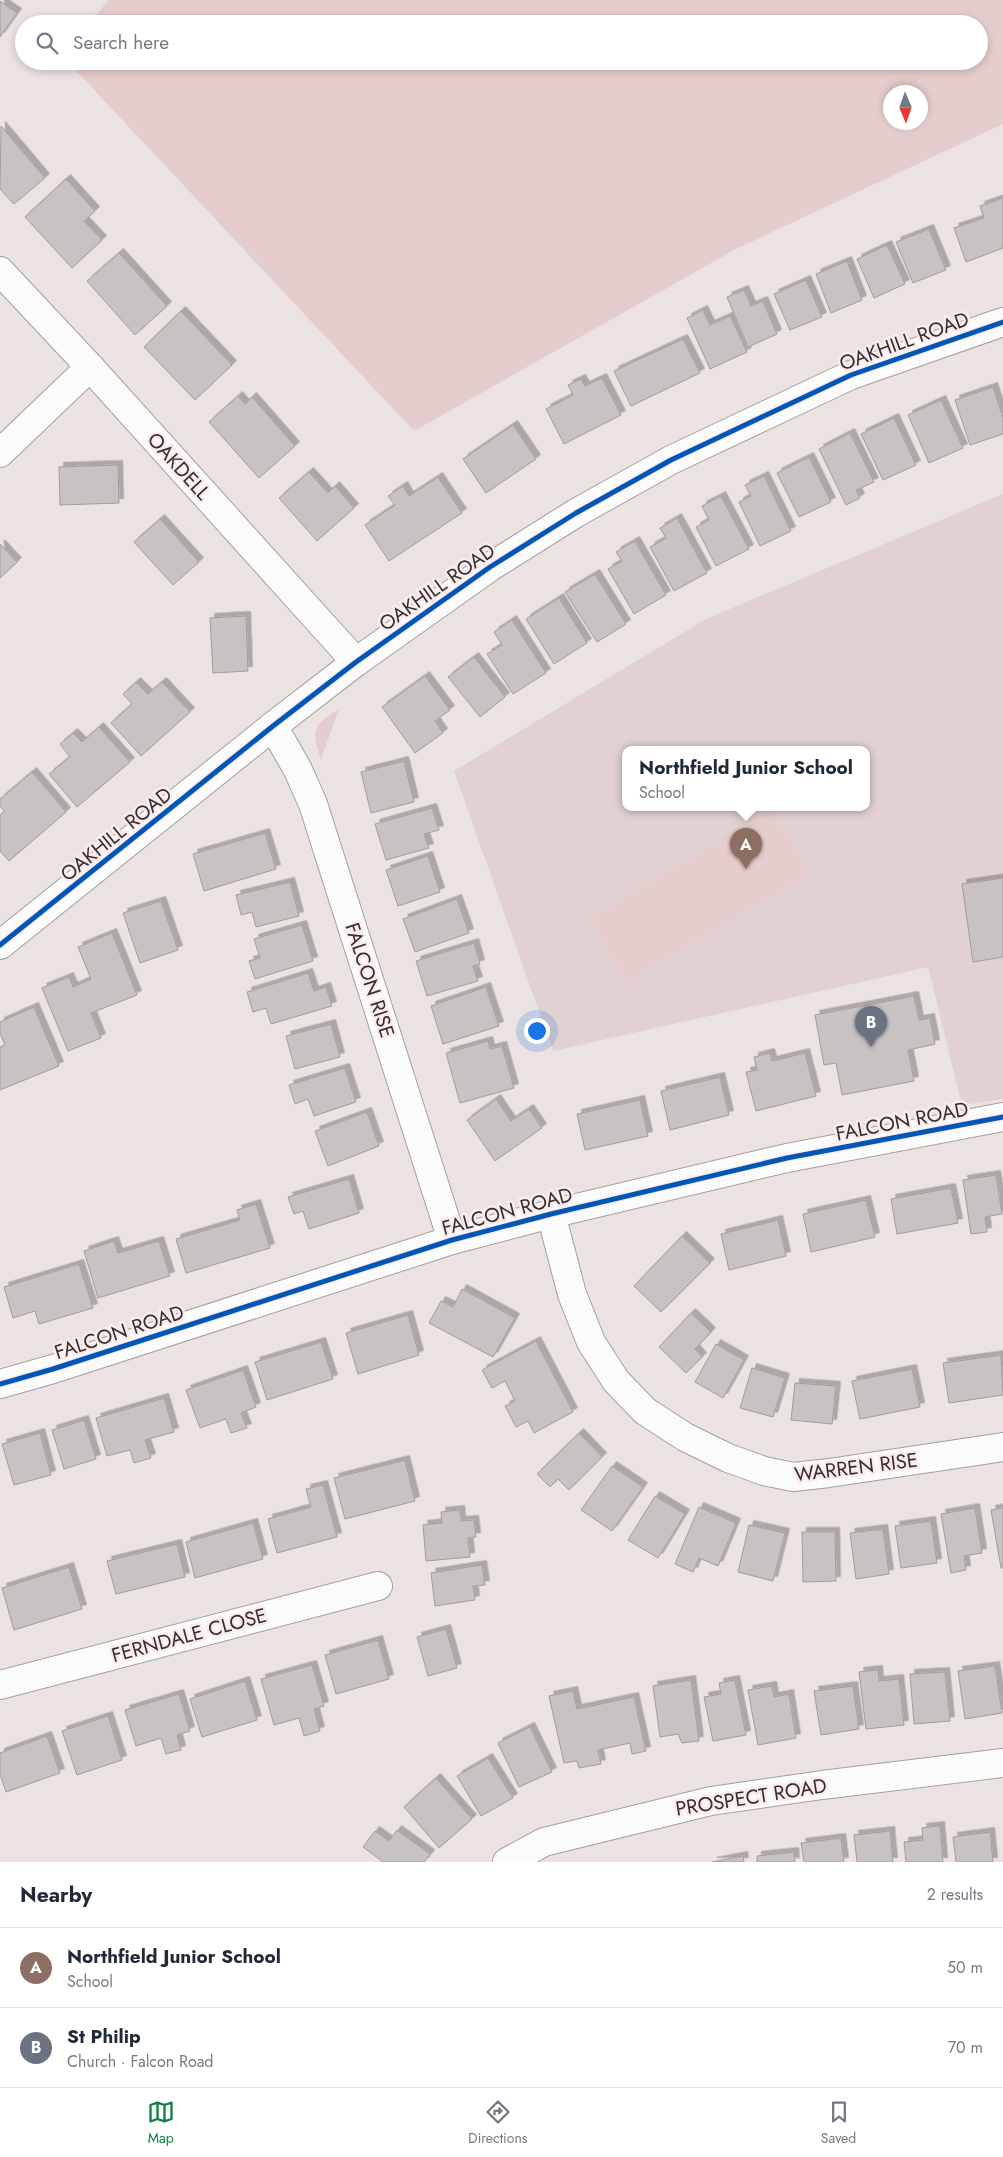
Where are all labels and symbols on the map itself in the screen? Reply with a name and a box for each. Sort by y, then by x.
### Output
north arrow [883,85,928,130]
street label: OAKHILL ROAD [835,305,973,378]
street label: OAKDELL [140,426,217,507]
street label: OAKHILL ROAD [373,536,501,638]
street label: OAKHILL ROAD [54,780,178,888]
pin: A [730,828,762,869]
street label: FALCON RISE [337,919,402,1041]
pin: B [855,1006,887,1047]
your location [524,1018,550,1044]
street label: FALCON ROAD [833,1094,971,1149]
street label: FALCON ROAD [438,1180,576,1243]
street label: FALCON ROAD [51,1298,188,1367]
street label: WARREN RISE [793,1446,919,1489]
street label: FERNDALE CLOSE [108,1601,270,1670]
street label: PROSPECT ROAD [674,1771,829,1824]

